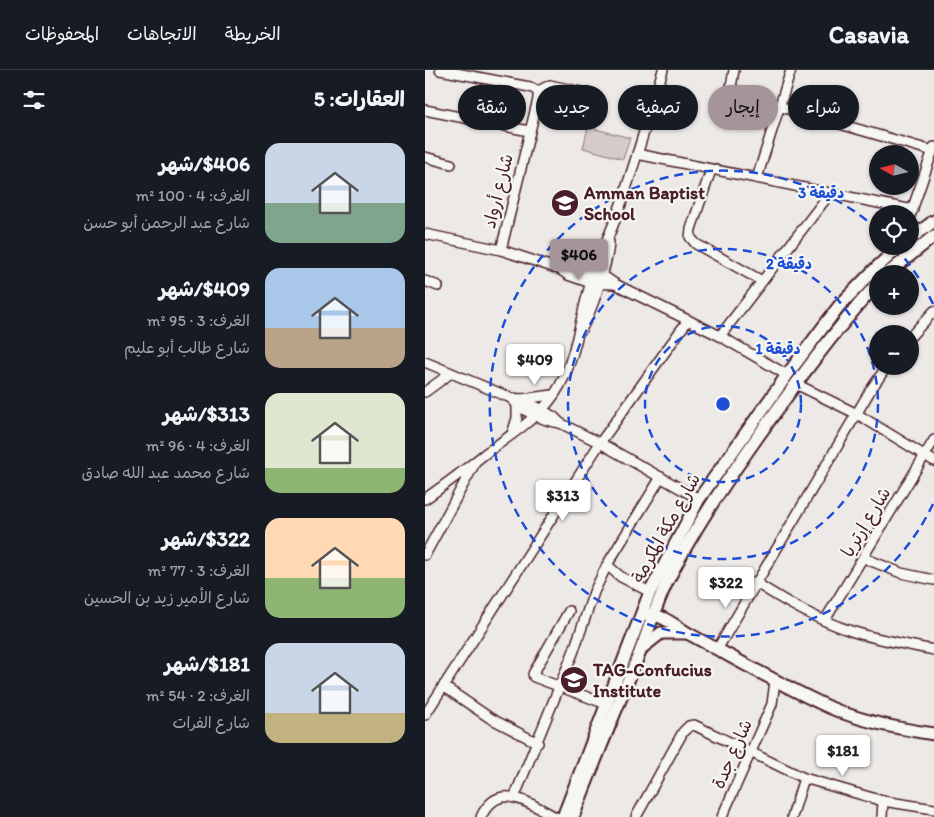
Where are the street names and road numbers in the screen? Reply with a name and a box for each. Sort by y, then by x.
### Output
street label: شارع أرواد [478,151,519,231]
street label: شارع مكة المكرمة [627,469,706,587]
street label: شارع إرتريا [837,483,896,562]
street label: شارع جدة [707,716,758,792]

